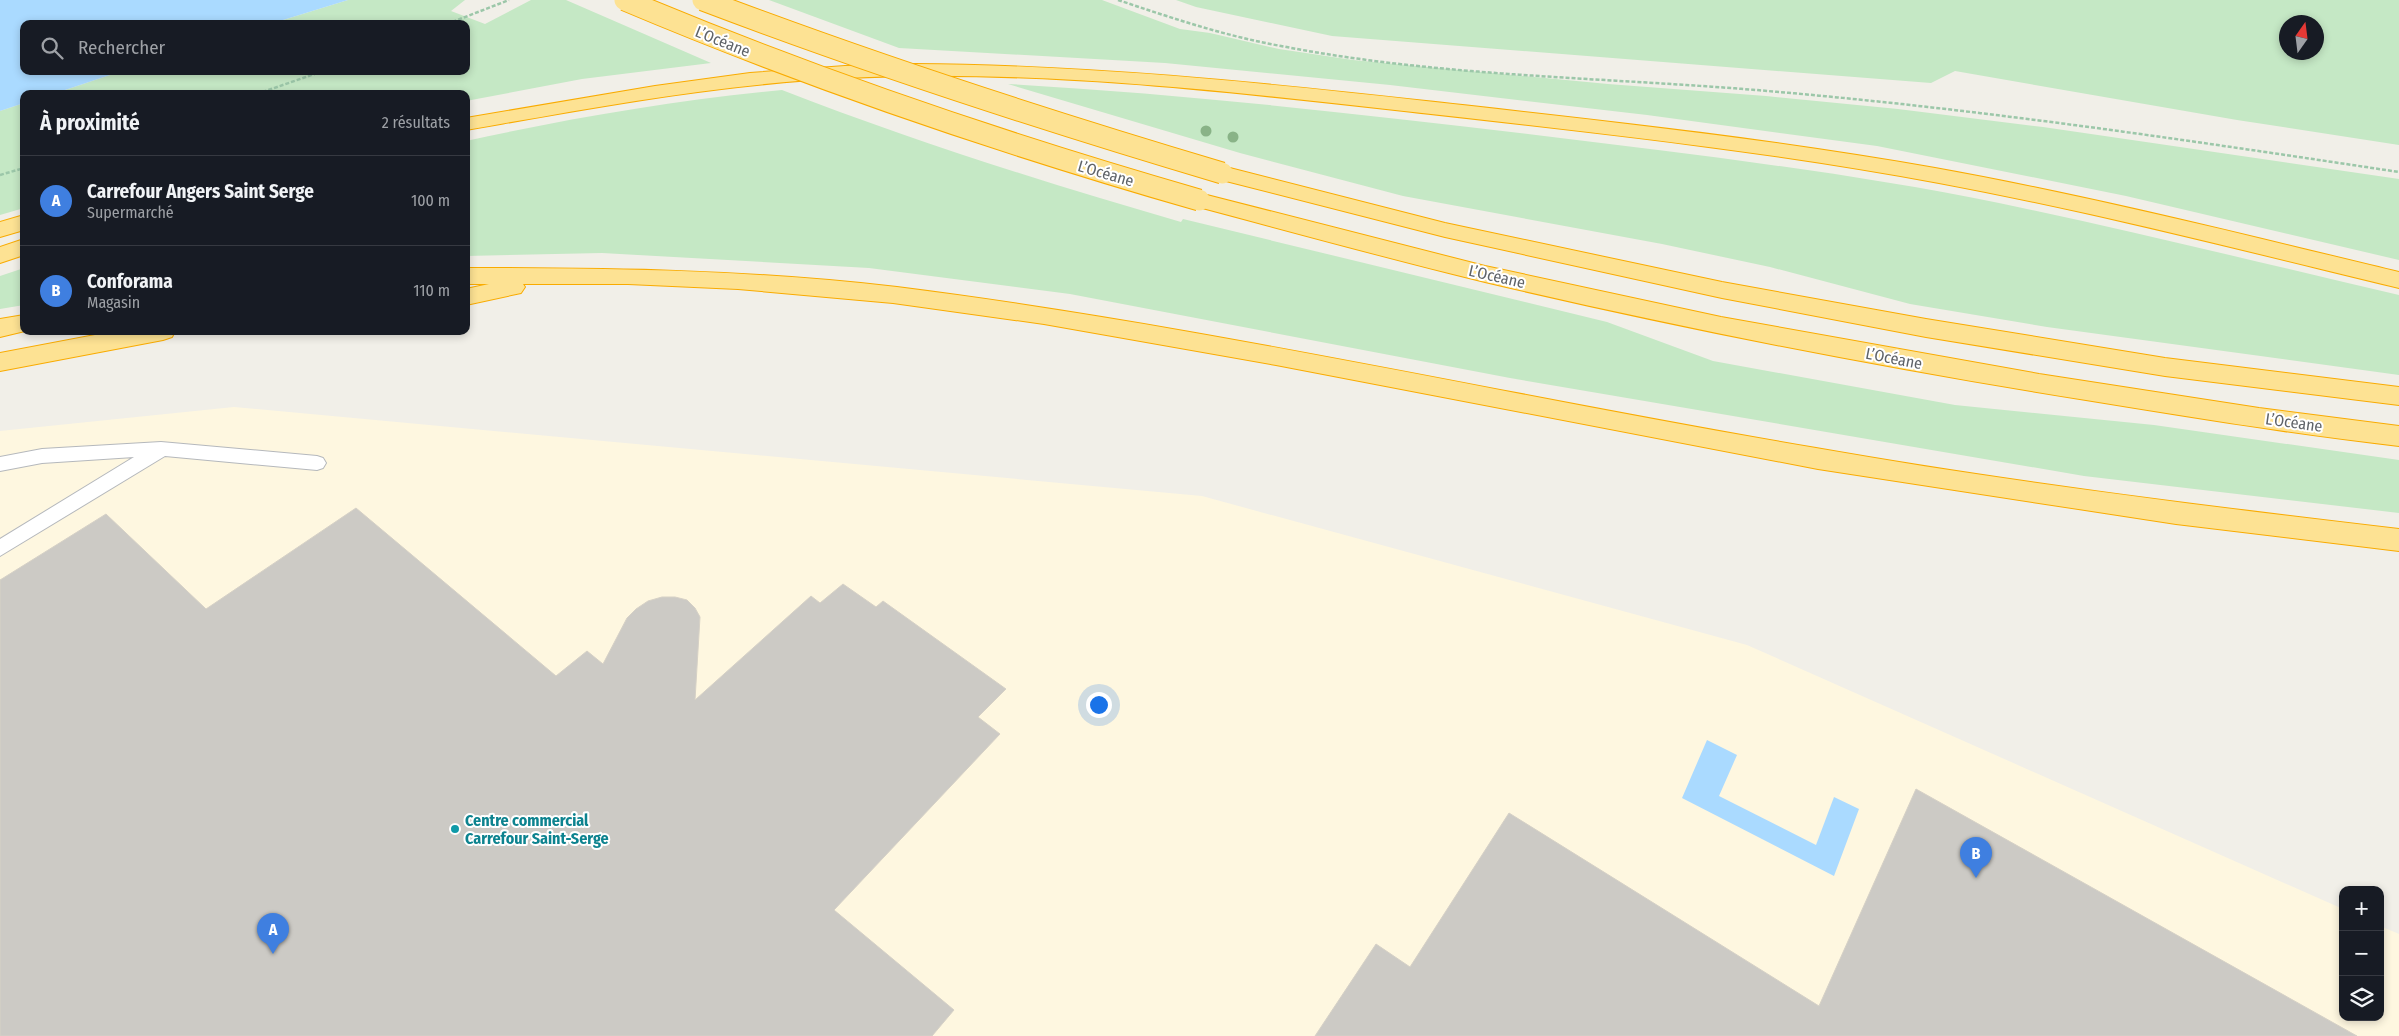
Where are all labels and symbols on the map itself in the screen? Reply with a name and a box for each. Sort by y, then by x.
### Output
north arrow [2279,15,2324,60]
street label: L’Océane [693,22,753,61]
street label: L’Océane [1076,156,1136,191]
street label: L’Océane [1467,261,1527,292]
street label: L’Océane [1864,344,1924,373]
street label: L’Océane [2264,409,2324,436]
your location [1086,692,1112,718]
place label: Centre commercial Carrefour Saint-Serge [465,811,609,848]
marker: Centre commercial Carrefour Saint-Serge [449,823,461,835]
pin: B [1960,837,1992,878]
pin: A [257,913,289,954]

